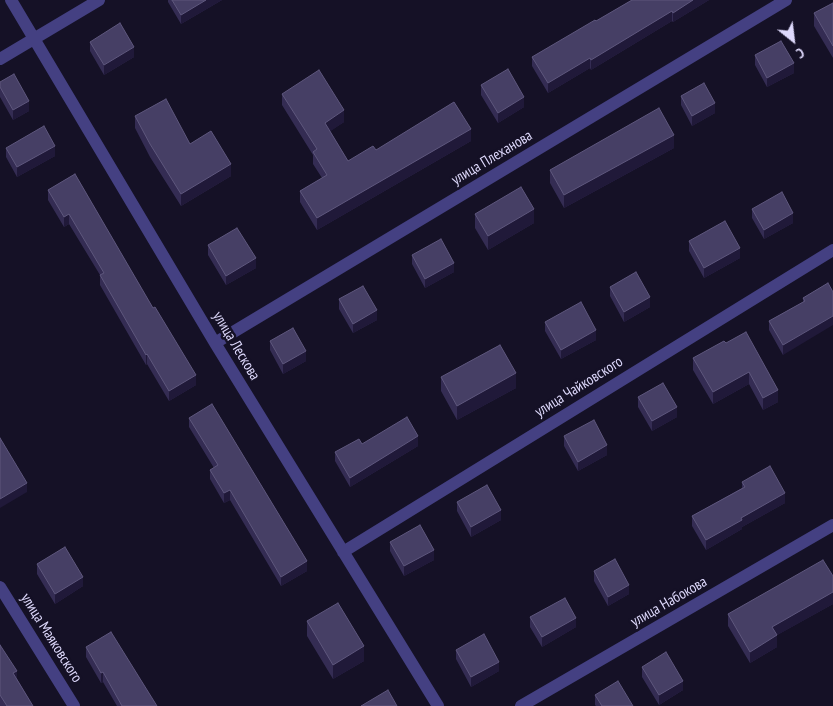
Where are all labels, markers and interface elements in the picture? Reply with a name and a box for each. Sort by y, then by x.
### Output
north arrow [768,15,818,65]
text: С [793,44,807,63]
street label: улица Плеханова [448,127,536,189]
street label: улица Лескова [208,308,264,384]
street label: улица Чайковского [532,353,626,421]
street label: улица Набокова [628,573,710,631]
street label: улица Маяковского [16,590,86,686]

